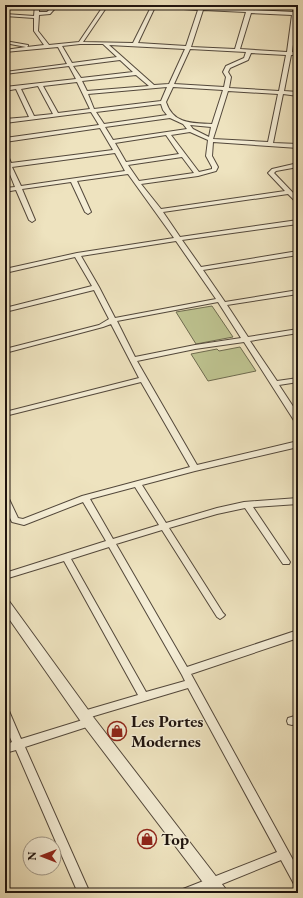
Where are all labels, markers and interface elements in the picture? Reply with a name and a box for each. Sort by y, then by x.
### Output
place label: Les Portes Modernes [131,710,203,752]
shop icon: Les Portes Modernes [106,720,128,742]
shop icon: Top [136,828,158,850]
place label: Top [161,828,189,850]
north arrow [22,836,62,876]
text: N [25,851,39,860]

